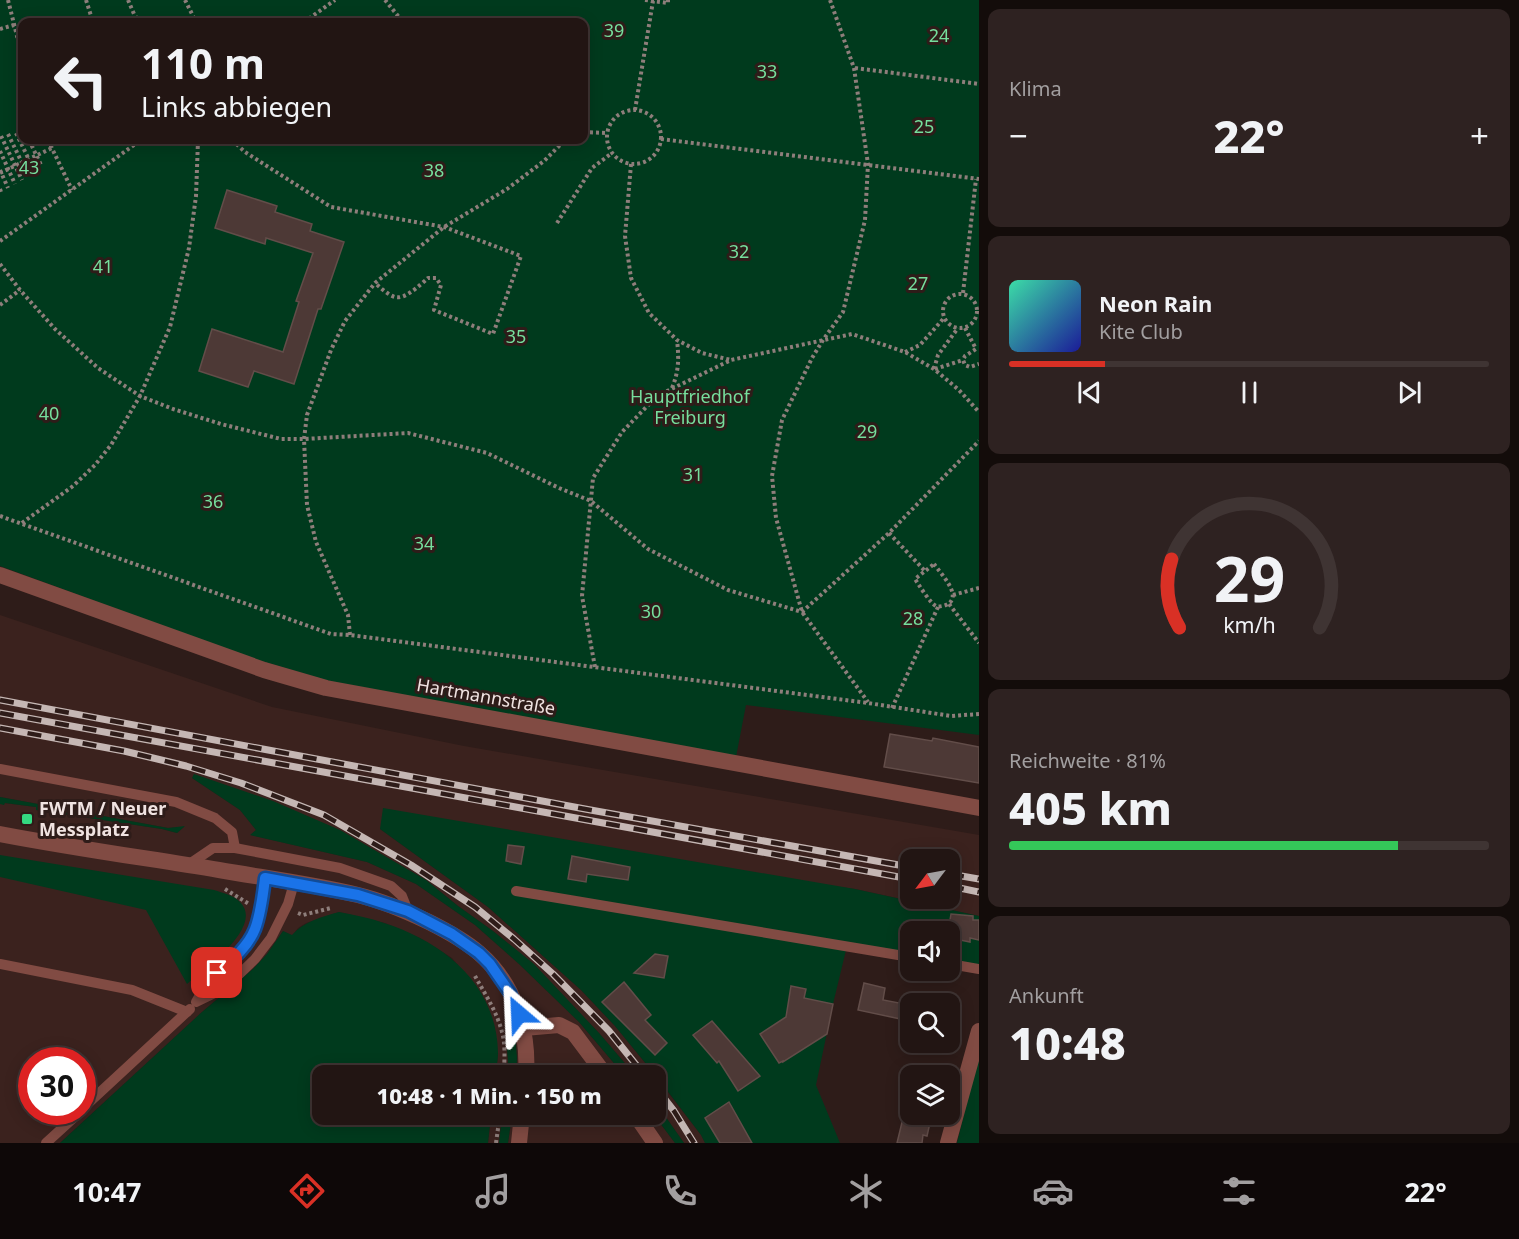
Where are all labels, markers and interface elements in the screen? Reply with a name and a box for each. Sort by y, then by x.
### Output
park label: 39 [604,18,624,42]
park label: 24 [929,23,949,47]
text: 110 m [141,34,265,91]
icon: left [42,42,120,120]
park label: 33 [757,59,777,83]
text: Klima [1009,75,1062,102]
text: Links abbiegen [141,88,332,125]
text: 22° [1213,105,1285,166]
text: − [1009,113,1028,158]
text: + [1470,113,1489,158]
park label: 25 [914,114,934,138]
park label: 43 [19,155,39,179]
park label: 38 [424,158,444,182]
park label: 32 [729,239,749,263]
park label: 41 [93,254,113,278]
park label: 27 [908,271,928,295]
text: Neon Rain [1099,288,1212,318]
text: Kite Club [1099,318,1183,345]
park label: 35 [506,324,526,348]
icon: previous [1073,376,1106,409]
icon: pause [1233,376,1266,409]
icon: next [1393,376,1426,409]
park label: Hauptfriedhof Freiburg [630,384,751,429]
park label: 40 [39,401,59,425]
park label: 29 [857,419,877,443]
park label: 31 [683,462,703,486]
park label: 36 [203,489,223,513]
park label: 34 [414,531,434,555]
text: 29 [1213,536,1285,621]
park label: 30 [641,599,661,623]
park label: 28 [903,606,923,630]
text: km/h [1223,611,1275,640]
street label: Hartmannstraße [415,672,557,720]
text: Reichweite · 81% [1009,747,1166,774]
text: 405 km [1009,777,1172,838]
place label: FWTM / Neuer Messplatz [39,796,166,841]
marker: FWTM / Neuer Messplatz [20,812,34,826]
north arrow [900,849,960,909]
map controls [900,849,960,1125]
button: sound [900,921,960,981]
pin [191,947,242,998]
icon: arrive [200,956,233,989]
position arrow [487,982,551,1046]
text: Ankunft [1009,982,1084,1009]
button: search [900,993,960,1053]
text: 10:48 [1009,1012,1126,1073]
speed limit sign: 30 [18,1047,96,1125]
button: layers [900,1065,960,1125]
text: 10:48 · 1 Min. · 150 m [376,1080,602,1110]
icon: directions [286,1170,328,1212]
icon: music [472,1170,514,1212]
icon: phone [659,1170,701,1212]
icon: climate [845,1170,887,1212]
icon: car [1032,1170,1074,1212]
icon: filters [1218,1170,1260,1212]
text: 10:47 [72,1173,142,1210]
text: 22° [1404,1173,1447,1210]

